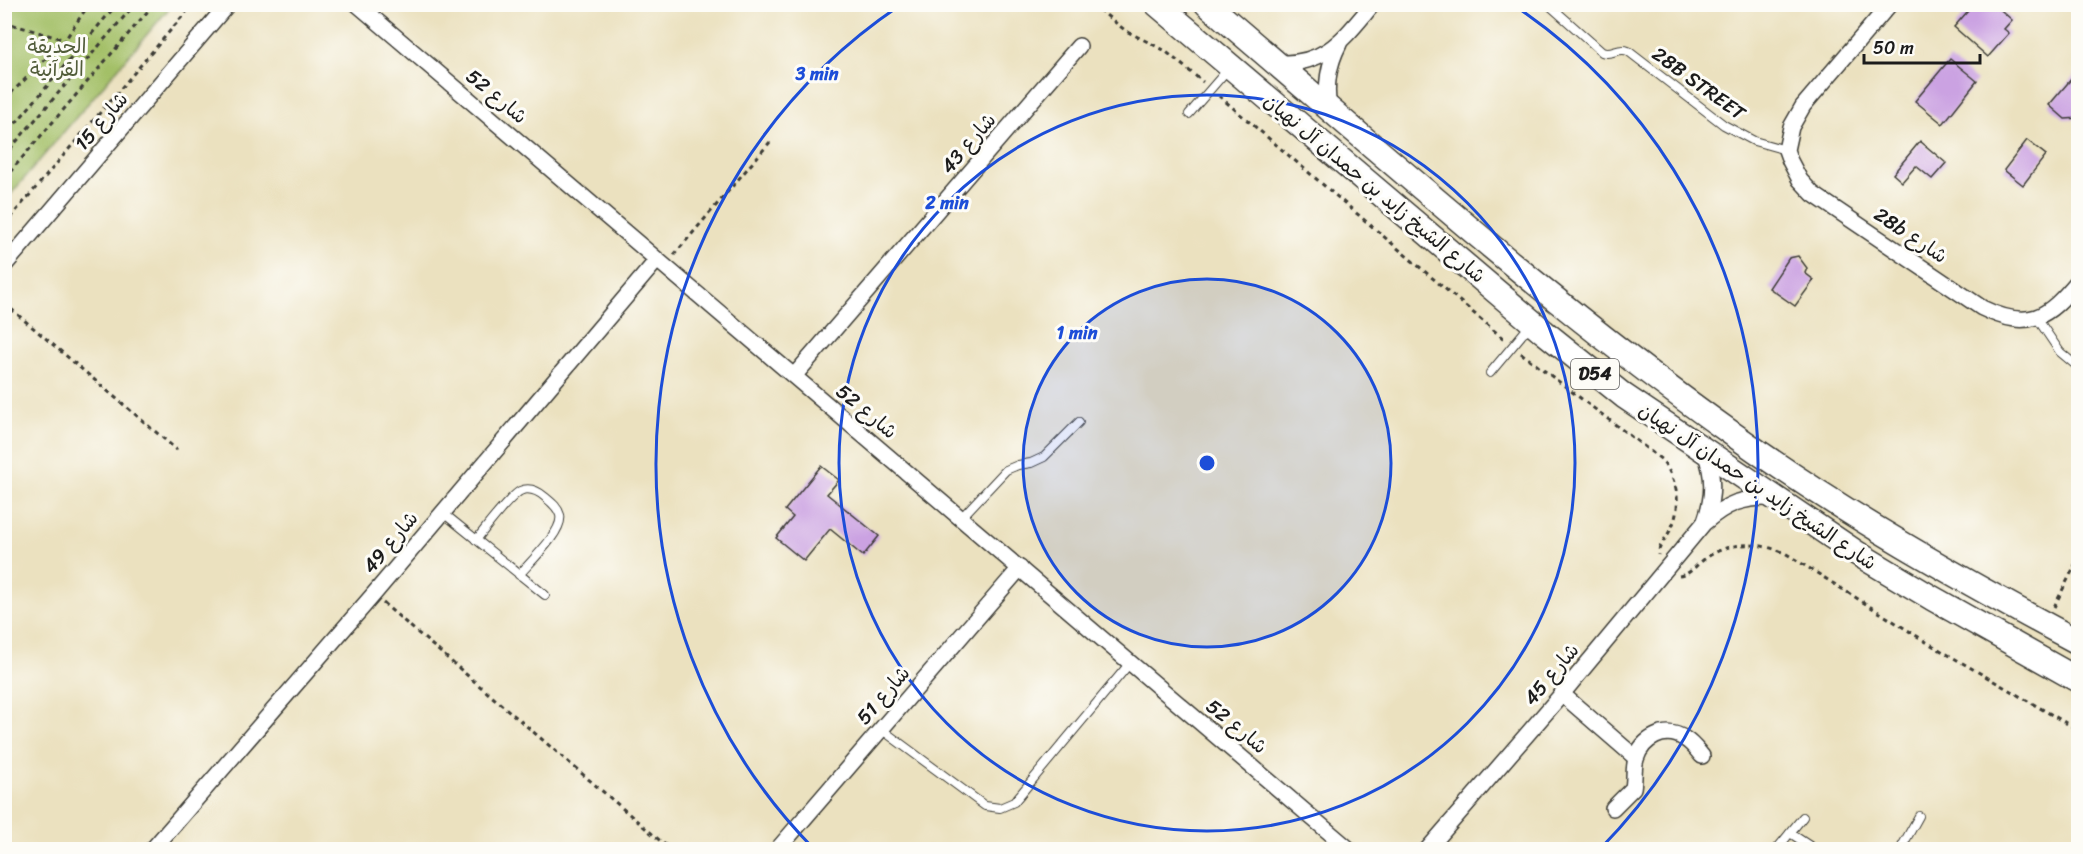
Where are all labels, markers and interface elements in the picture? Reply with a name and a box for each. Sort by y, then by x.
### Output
scale bar [1864,27,1980,65]
park label: الحديقة القرآنية [28,29,86,87]
text: 50 m [1873,32,1914,64]
street label: 28B STREET [1644,37,1754,130]
text: 3 min [794,58,839,90]
street label: شارع 52 [458,60,536,133]
street label: شارع 15 [65,84,137,159]
street label: شارع الشيخ زايد بن حمدان آل نهيان [1255,84,1494,292]
street label: شارع 43 [932,105,1005,182]
text: 2 min [924,187,969,219]
street label: 28b شارع [1867,198,1955,273]
text: 1 min [1057,317,1098,349]
road number: D54 [1571,359,1619,389]
street label: شارع 52 [828,375,906,448]
street label: شارع الشيخ زايد بن حمدان آل نهيان [1631,393,1884,580]
centre of rings [1197,453,1217,473]
street label: شارع 49 [353,503,427,582]
street label: شارع 45 [1514,635,1588,714]
street label: شارع 51 [847,658,919,733]
street label: شارع 52 [1198,690,1276,763]

